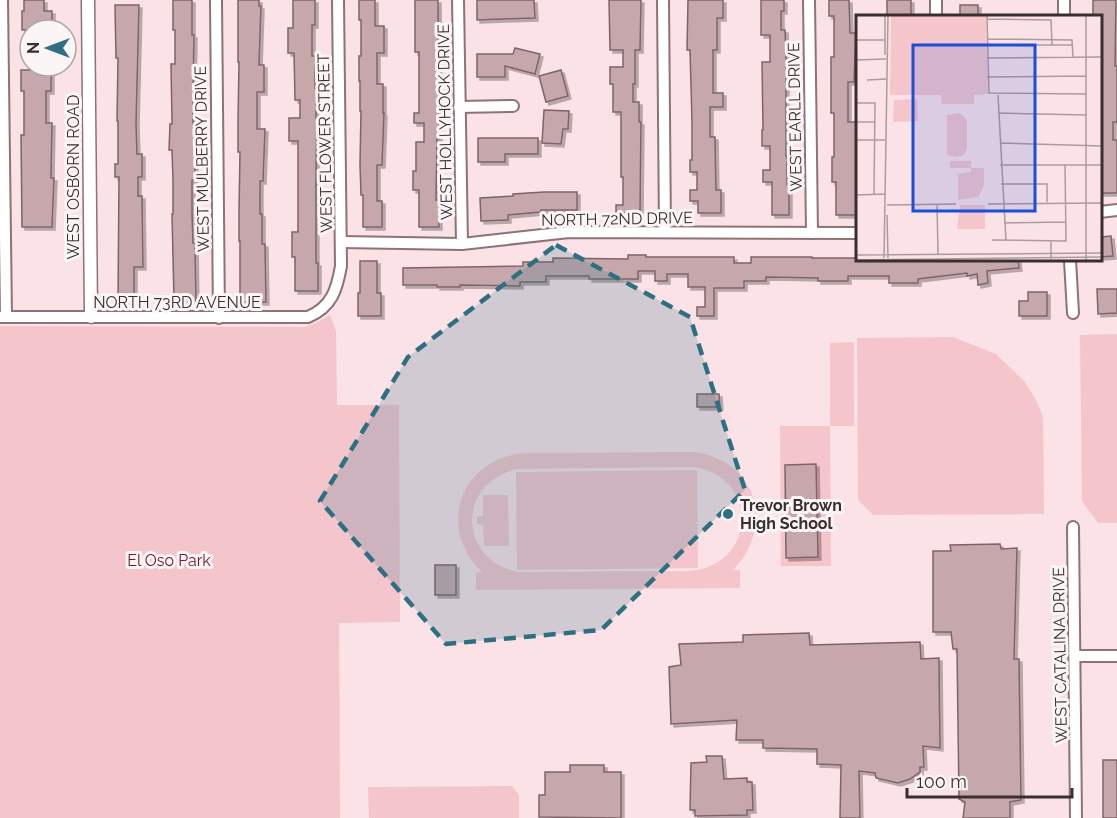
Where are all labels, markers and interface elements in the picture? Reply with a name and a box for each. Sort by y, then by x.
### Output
inset map [856,15,1102,261]
north arrow [18,18,78,78]
street label: WEST HOLLYHOCK DRIVE [434,24,456,220]
text: N [24,42,43,54]
street label: WEST EARLL DRIVE [784,42,806,192]
street label: WEST FLOWER STREET [314,53,336,233]
street label: WEST MULBERRY DRIVE [191,66,213,252]
street label: WEST OSBORN ROAD [64,94,83,260]
street label: NORTH 72ND DRIVE [541,208,693,230]
street label: NORTH 73RD AVENUE [93,293,261,312]
place label: Trevor Brown High School [740,496,842,533]
marker: Trevor Brown High School [721,507,735,521]
park label: El Oso Park [127,551,211,570]
street label: WEST CATALINA DRIVE [1049,567,1071,743]
scale bar [907,761,1072,799]
text: 100 m [916,771,967,792]

